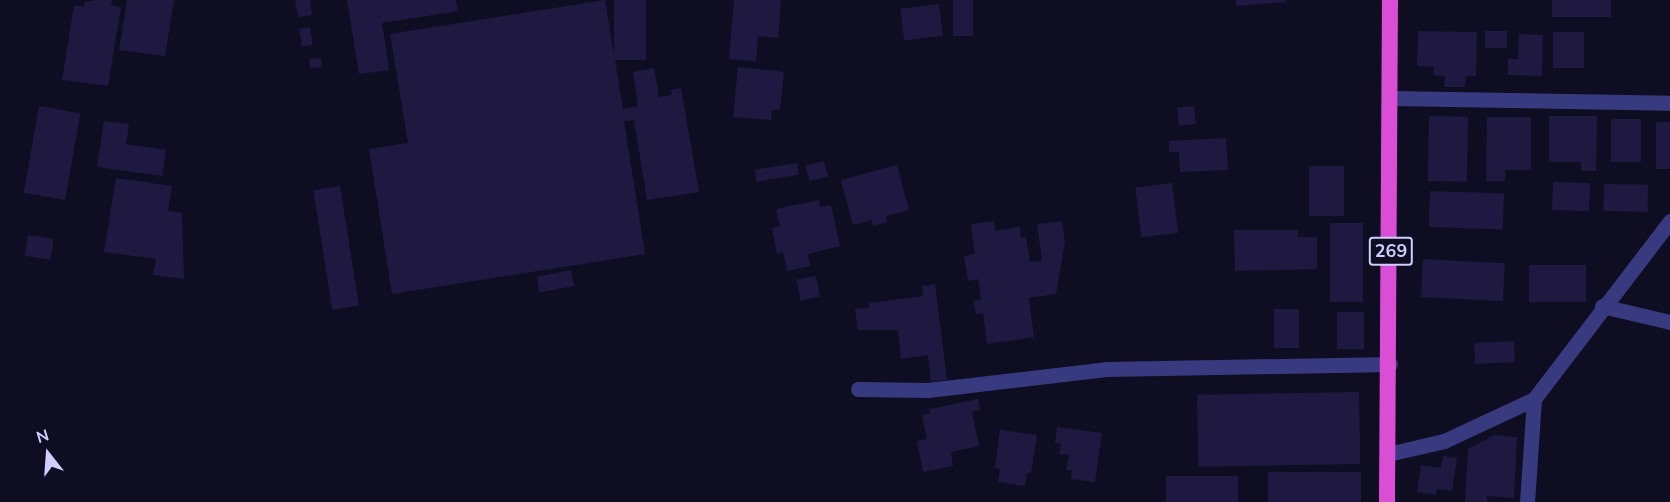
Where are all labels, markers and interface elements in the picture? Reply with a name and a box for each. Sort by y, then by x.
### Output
road number: 269 [1368,236,1414,266]
north arrow [18,424,78,484]
text: N [34,425,52,449]

